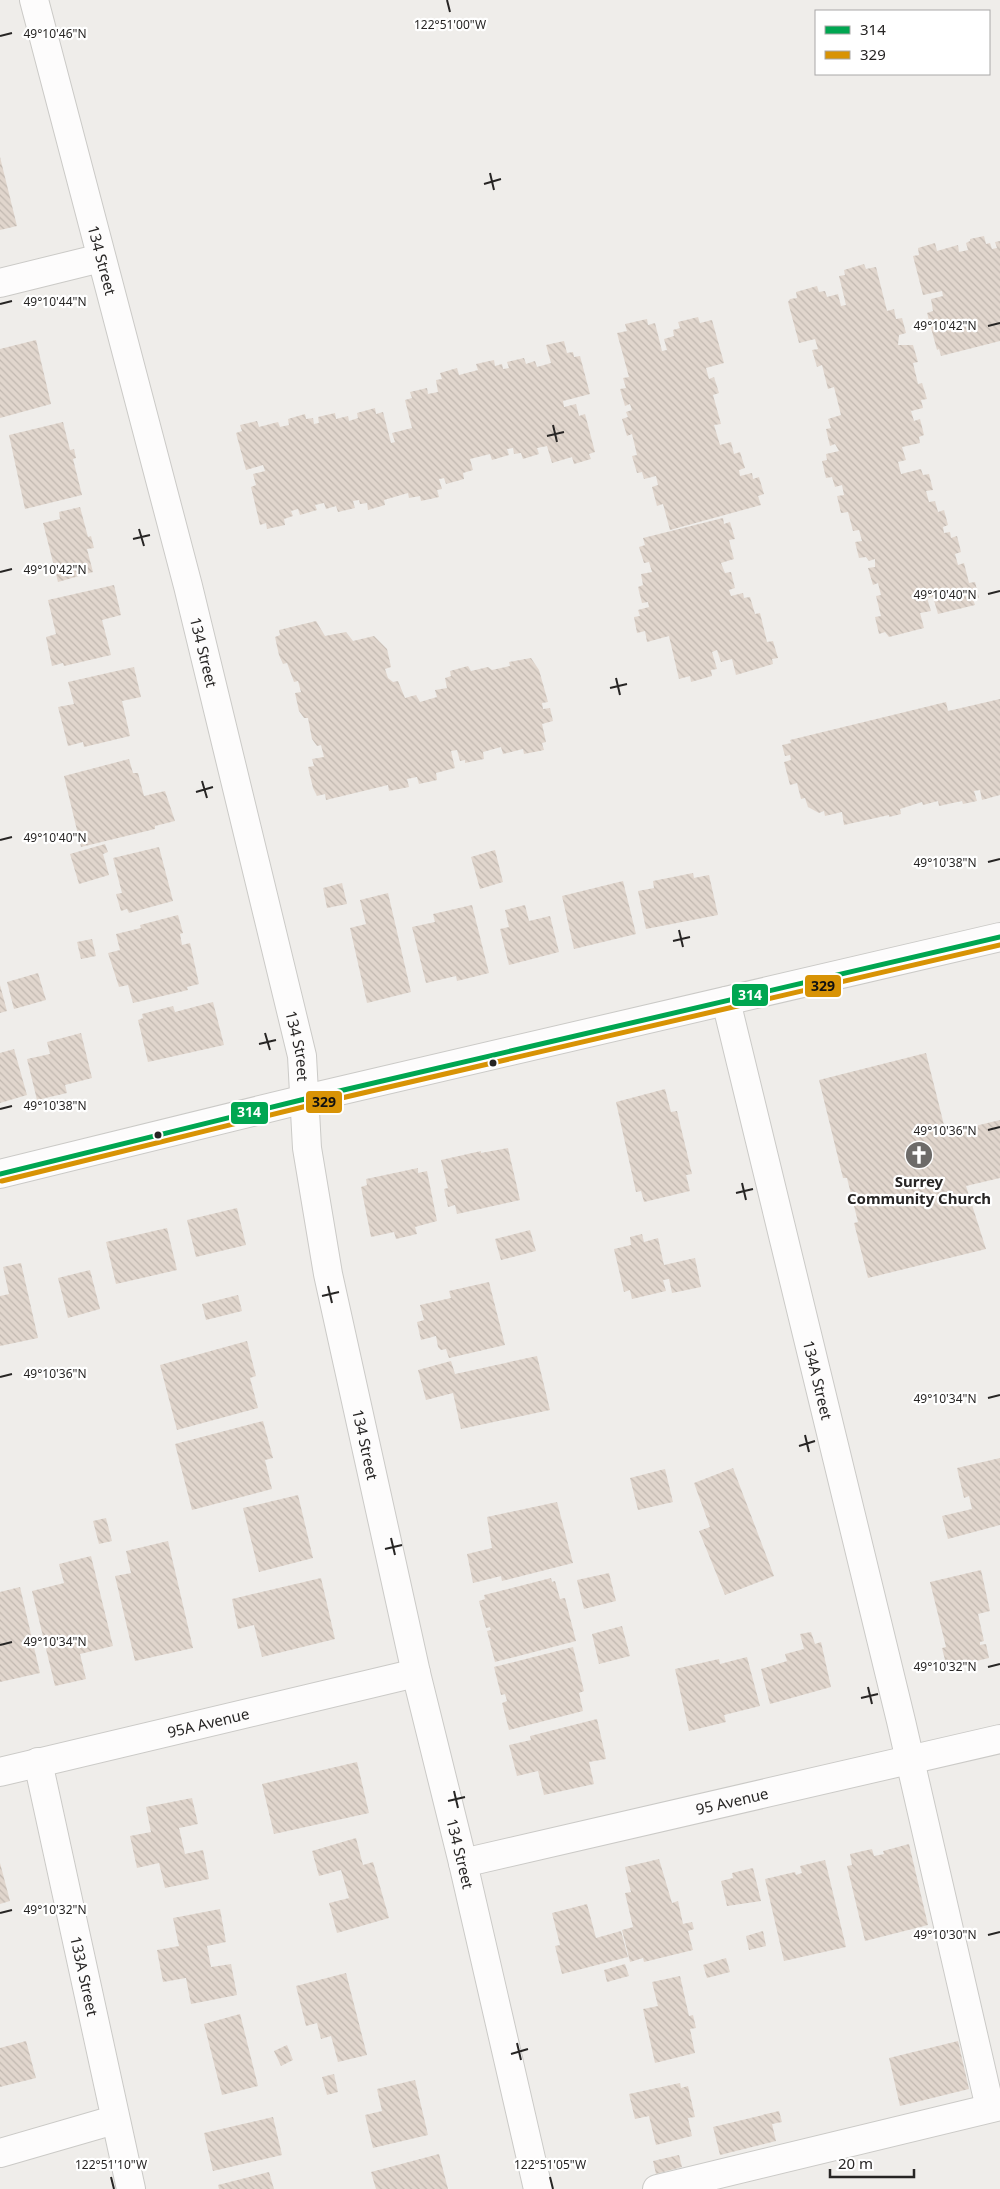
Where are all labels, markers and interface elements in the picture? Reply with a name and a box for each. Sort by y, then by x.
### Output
legend [815,10,990,75]
text: 122°51'00"W [414,16,486,33]
text: 314 [860,19,886,39]
text: 49°10'46"N [23,25,87,42]
text: 329 [860,44,886,64]
street label: 134 Street [84,223,121,298]
text: 49°10'44"N [23,293,87,310]
text: 49°10'42"N [913,317,977,334]
text: 49°10'42"N [23,561,87,578]
text: 49°10'40"N [913,586,977,603]
street label: 134 Street [186,615,222,690]
text: 49°10'40"N [23,829,87,846]
text: 49°10'38"N [913,854,977,871]
line badge: 329 [804,974,842,998]
text: 329 [811,976,835,995]
line badge: 314 [731,983,769,1007]
text: 314 [738,985,762,1004]
street label: 134 Street [281,1009,313,1082]
unlabelled marker [488,1058,498,1068]
line badge: 329 [305,1090,343,1114]
text: 329 [312,1092,336,1111]
text: 49°10'38"N [23,1097,87,1114]
line badge: 314 [230,1101,269,1125]
text: 314 [237,1102,261,1121]
text: 49°10'36"N [913,1122,977,1139]
unlabelled marker [153,1130,163,1140]
church icon: Surrey Community Church [904,1140,934,1170]
place label: Surrey Community Church [847,1171,991,1208]
street label: 134A Street [799,1338,838,1422]
text: 49°10'36"N [23,1365,87,1382]
text: 49°10'34"N [913,1390,977,1407]
street label: 134 Street [348,1407,383,1482]
text: 49°10'34"N [23,1633,87,1650]
text: 49°10'32"N [913,1658,977,1675]
street label: 95A Avenue [165,1703,251,1742]
street label: 95 Avenue [694,1783,770,1819]
street label: 134 Street [442,1816,479,1891]
text: 49°10'32"N [23,1901,87,1918]
text: 49°10'30"N [913,1926,977,1943]
street label: 133A Street [66,1934,103,2018]
scale bar [830,2146,914,2178]
text: 20 m [838,2153,873,2173]
text: 122°51'10"W [75,2156,147,2173]
text: 122°51'05"W [514,2156,586,2173]

